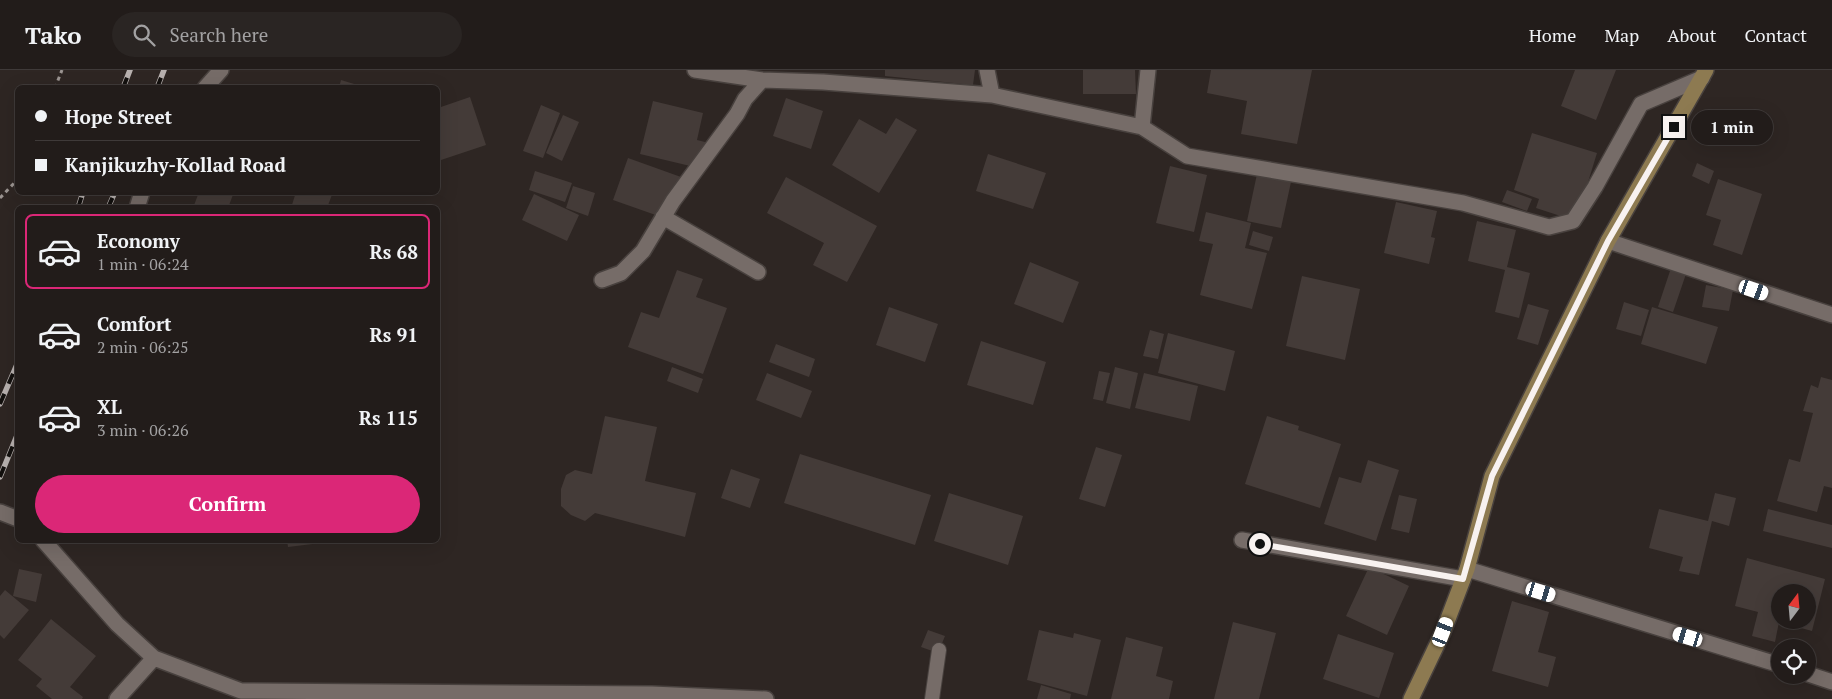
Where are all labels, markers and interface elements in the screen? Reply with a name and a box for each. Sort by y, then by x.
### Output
search box [112,12,462,57]
text: Tako [25,19,82,51]
icon: search [130,21,158,49]
text: Search here [170,22,268,47]
text: Home [1529,23,1576,47]
text: Map [1604,23,1639,47]
text: About [1667,23,1716,47]
text: Contact [1744,23,1807,47]
text: Hope Street [65,104,172,129]
callout: 1 min [1692,110,1774,144]
route end [1663,116,1685,138]
text: 1 min [1710,116,1754,138]
text: Kanjikuzhy-Kollad Road [65,152,286,177]
text: Economy [97,228,180,253]
icon: car [37,229,82,274]
text: Rs 68 [370,239,418,264]
text: 1 min · 06:24 [97,253,189,275]
car [1737,278,1770,302]
text: Comfort [97,311,172,336]
icon: car [37,312,82,357]
text: Rs 91 [370,322,418,347]
text: 2 min · 06:25 [97,336,189,358]
text: XL [97,394,122,419]
icon: car [37,395,82,440]
text: Rs 115 [359,405,418,430]
text: 3 min · 06:26 [97,419,189,441]
button: Confirm [35,475,420,533]
route start [1249,533,1271,555]
car [1524,580,1557,604]
north arrow [1771,584,1816,629]
map controls [1771,584,1816,684]
car [1430,615,1455,649]
car [1671,625,1704,649]
button: locate [1771,639,1816,684]

